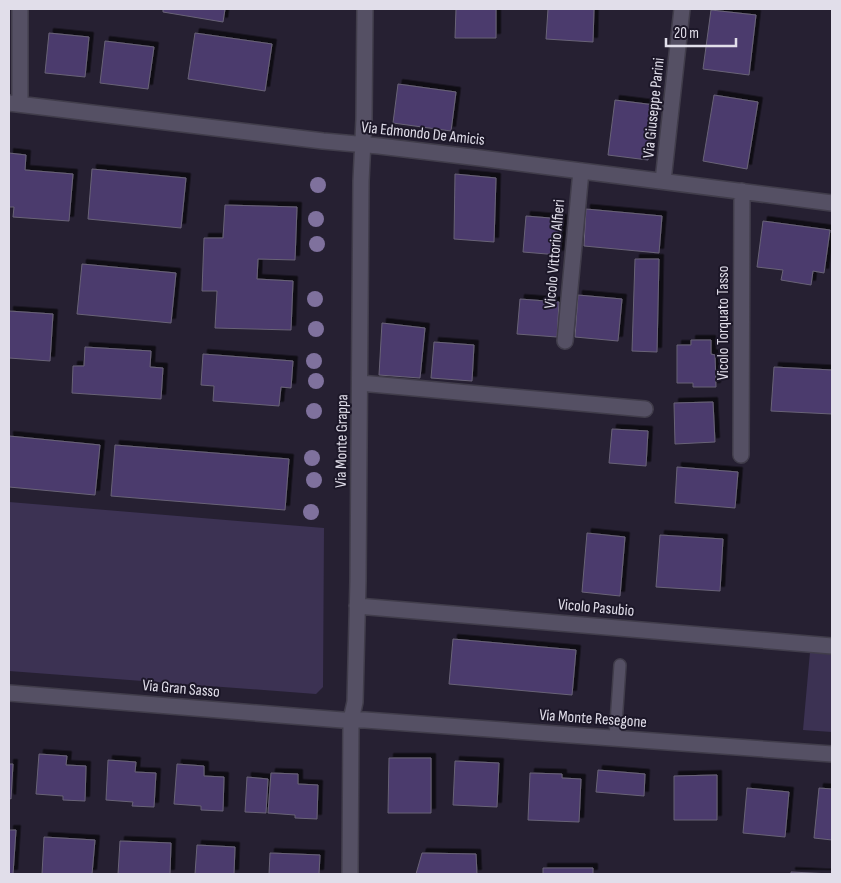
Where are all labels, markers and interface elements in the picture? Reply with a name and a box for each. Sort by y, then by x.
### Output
scale bar [666,15,736,47]
text: 20 m [674,24,699,43]
street label: Via Giuseppe Parini [639,57,669,159]
street label: Via Edmondo De Amicis [360,118,486,150]
street label: Vicolo Vittorio Alfieri [541,199,569,309]
street label: Vicolo Torquato Tasso [714,266,733,380]
street label: Via Monte Grappa [332,394,352,488]
street label: Vicolo Pasubio [557,595,635,621]
street label: Via Gran Sasso [141,676,221,702]
street label: Via Monte Resegone [539,706,647,732]

